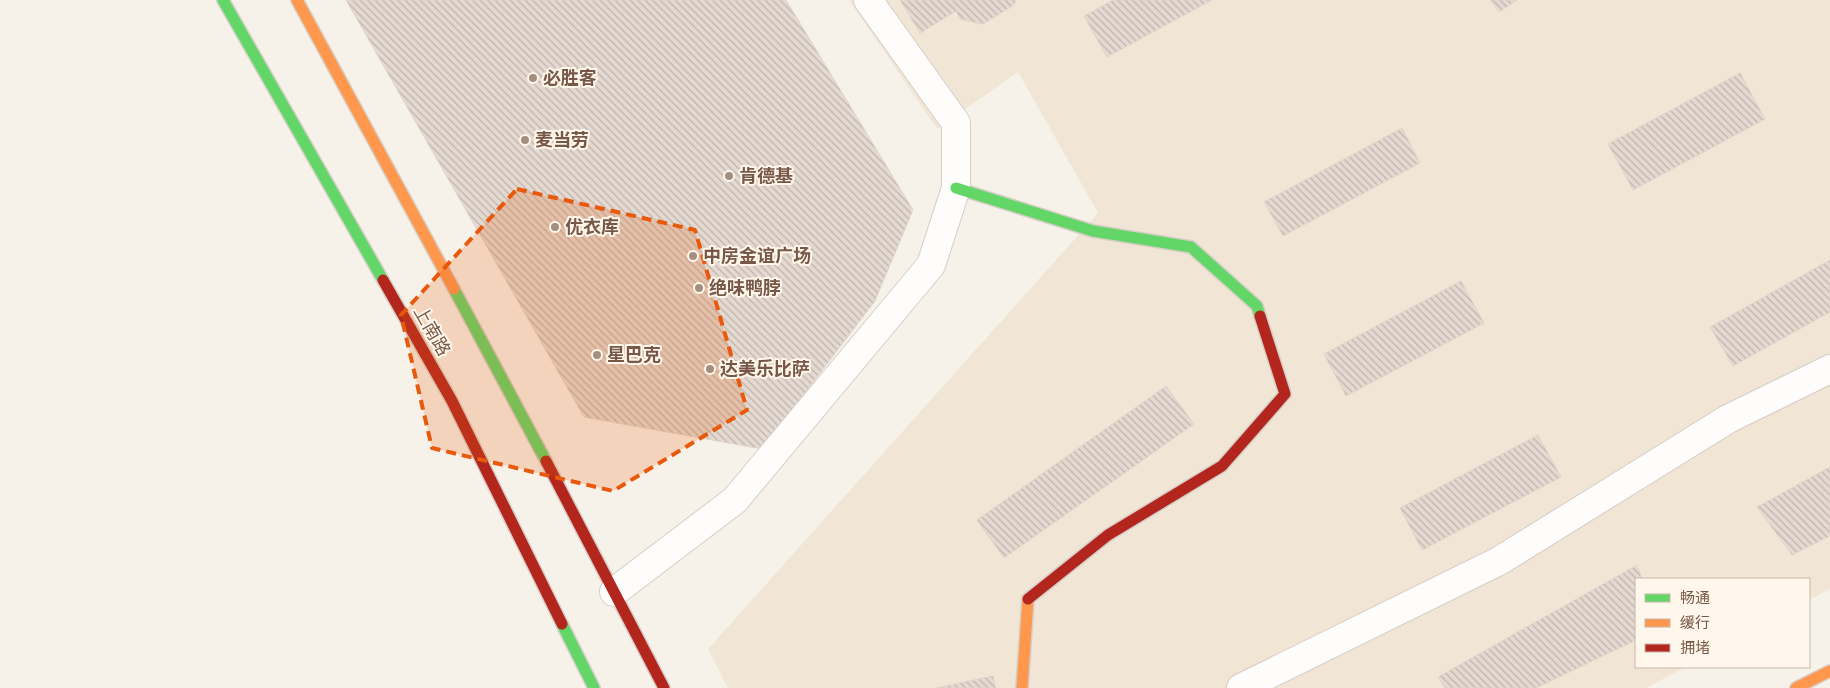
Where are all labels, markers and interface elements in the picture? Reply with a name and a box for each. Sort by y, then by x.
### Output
place label: 必胜客 [543,67,597,89]
marker: 必胜客 [527,72,539,84]
place label: 麦当劳 [535,129,589,151]
marker: 麦当劳 [519,134,531,146]
place label: 肯德基 [739,165,793,187]
marker: 肯德基 [723,170,735,182]
place label: 优衣库 [565,216,619,238]
marker: 优衣库 [549,221,561,233]
place label: 中房金谊广场 [703,245,811,267]
marker: 中房金谊广场 [687,250,699,262]
place label: 绝味鸭脖 [709,277,781,299]
marker: 绝味鸭脖 [693,282,705,294]
street label: 上南路 [409,302,455,360]
place label: 星巴克 [607,344,661,366]
marker: 星巴克 [591,349,603,361]
place label: 达美乐比萨 [720,358,810,380]
marker: 达美乐比萨 [704,363,716,375]
legend [1635,578,1810,668]
text: 畅通 [1680,589,1710,607]
text: 缓行 [1680,614,1710,632]
text: 拥堵 [1680,639,1710,657]

